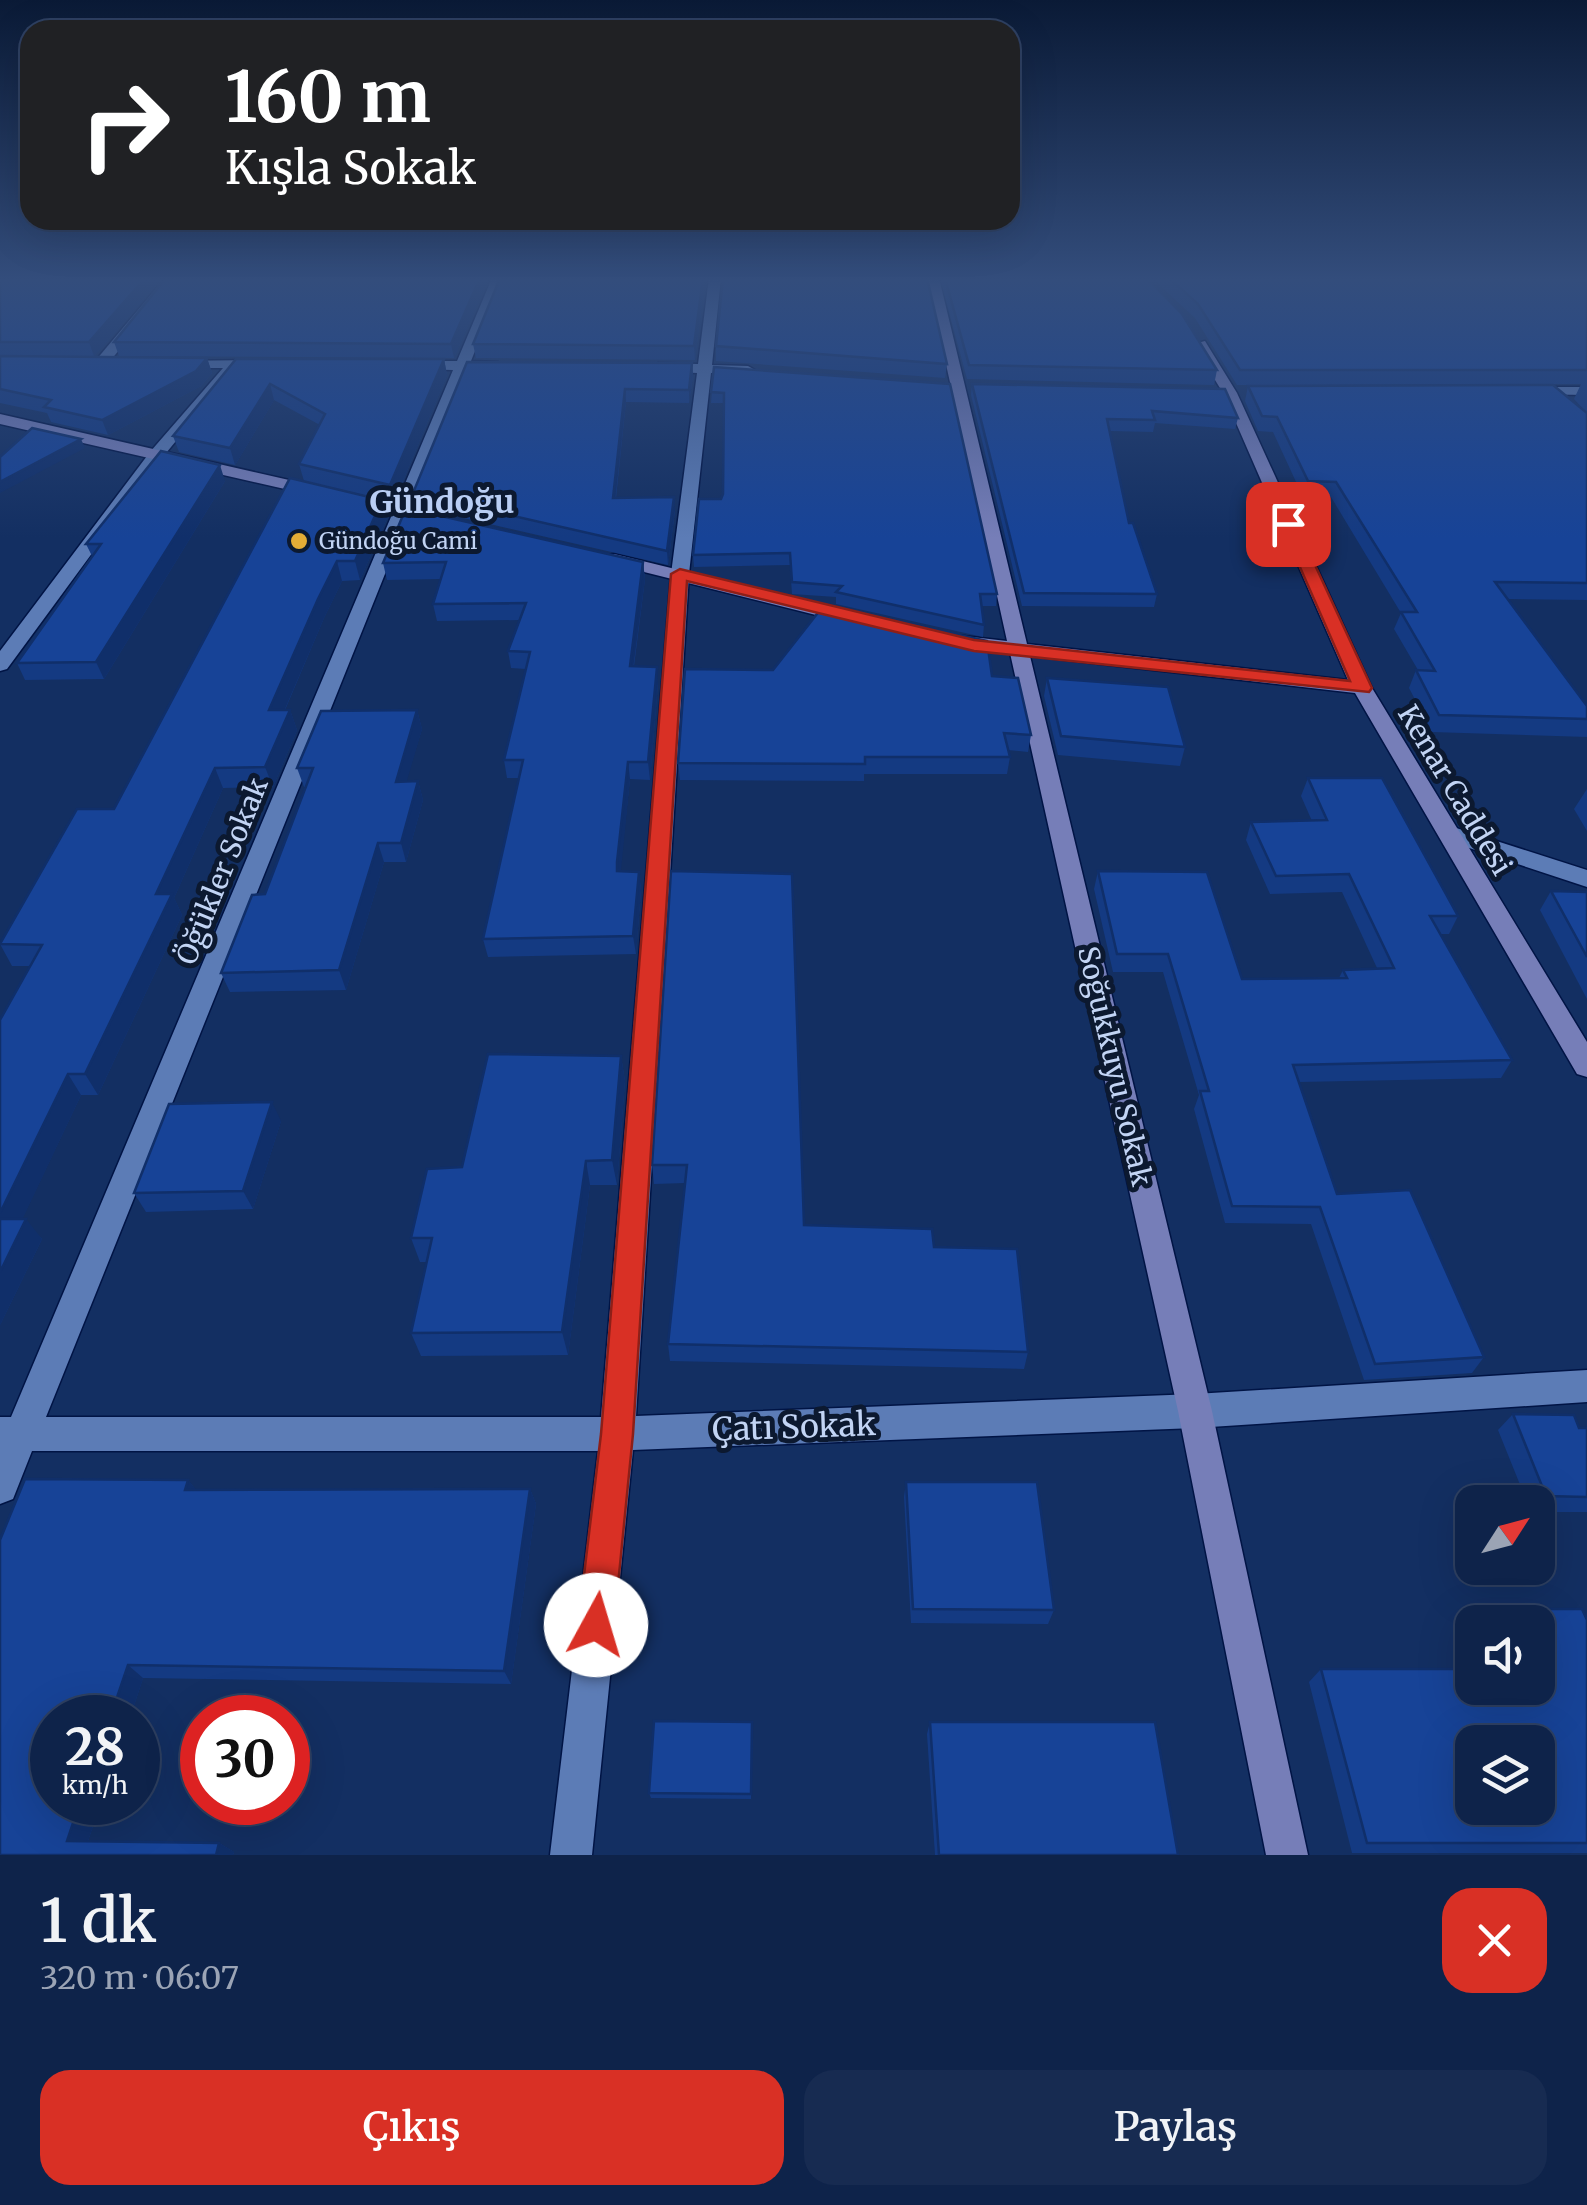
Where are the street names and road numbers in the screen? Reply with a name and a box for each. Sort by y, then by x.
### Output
street label: Kenar Caddesi [1390,698,1520,882]
street label: Öğükler Sokak [168,772,276,970]
street label: Soğukkuyu Sokak [1070,943,1160,1189]
street label: Çatı Sokak [711,1404,877,1450]

